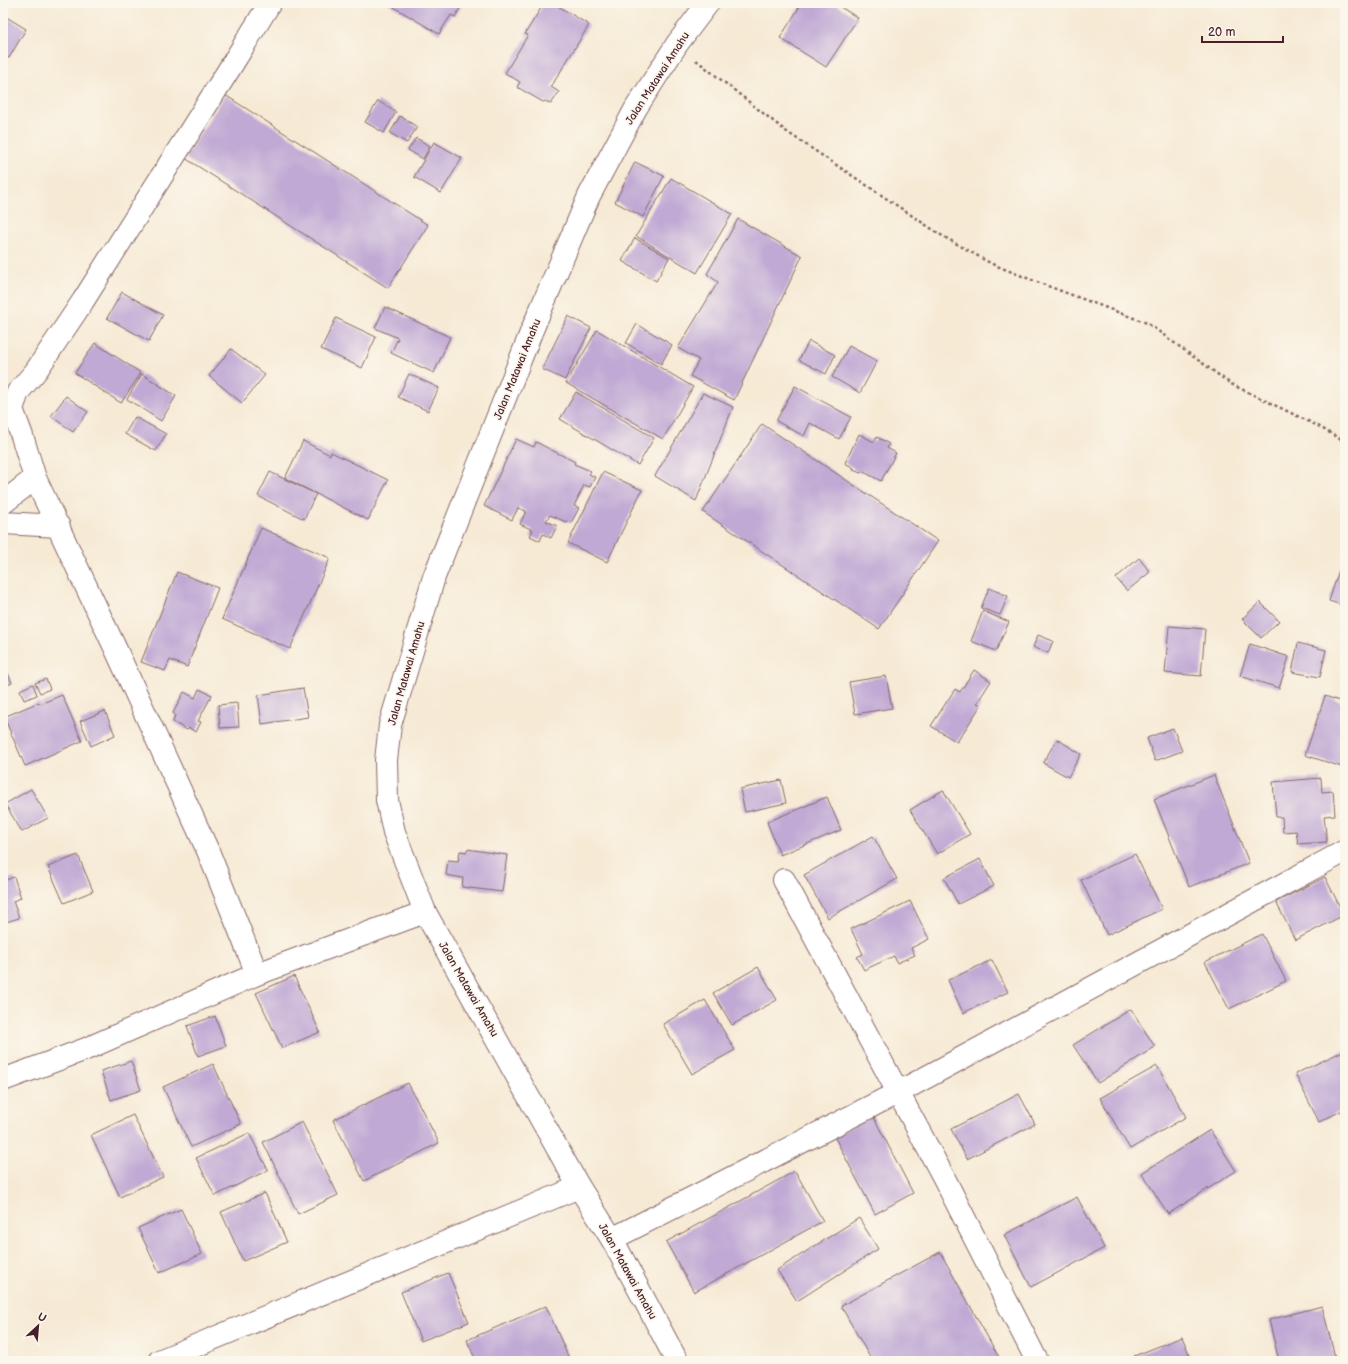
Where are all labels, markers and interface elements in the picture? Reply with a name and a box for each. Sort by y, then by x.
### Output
scale bar [1202,18,1283,44]
text: 20 m [1208,25,1235,40]
street label: Jalan Matawai Amahu [623,30,692,127]
street label: Jalan Matawai Amahu [491,317,544,422]
street label: Jalan Matawai Amahu [385,620,428,727]
street label: Jalan Matawai Amahu [436,939,501,1039]
street label: Jalan Matawai Amahu [596,1221,659,1322]
north arrow [18,1306,58,1346]
text: U [36,1310,49,1325]

